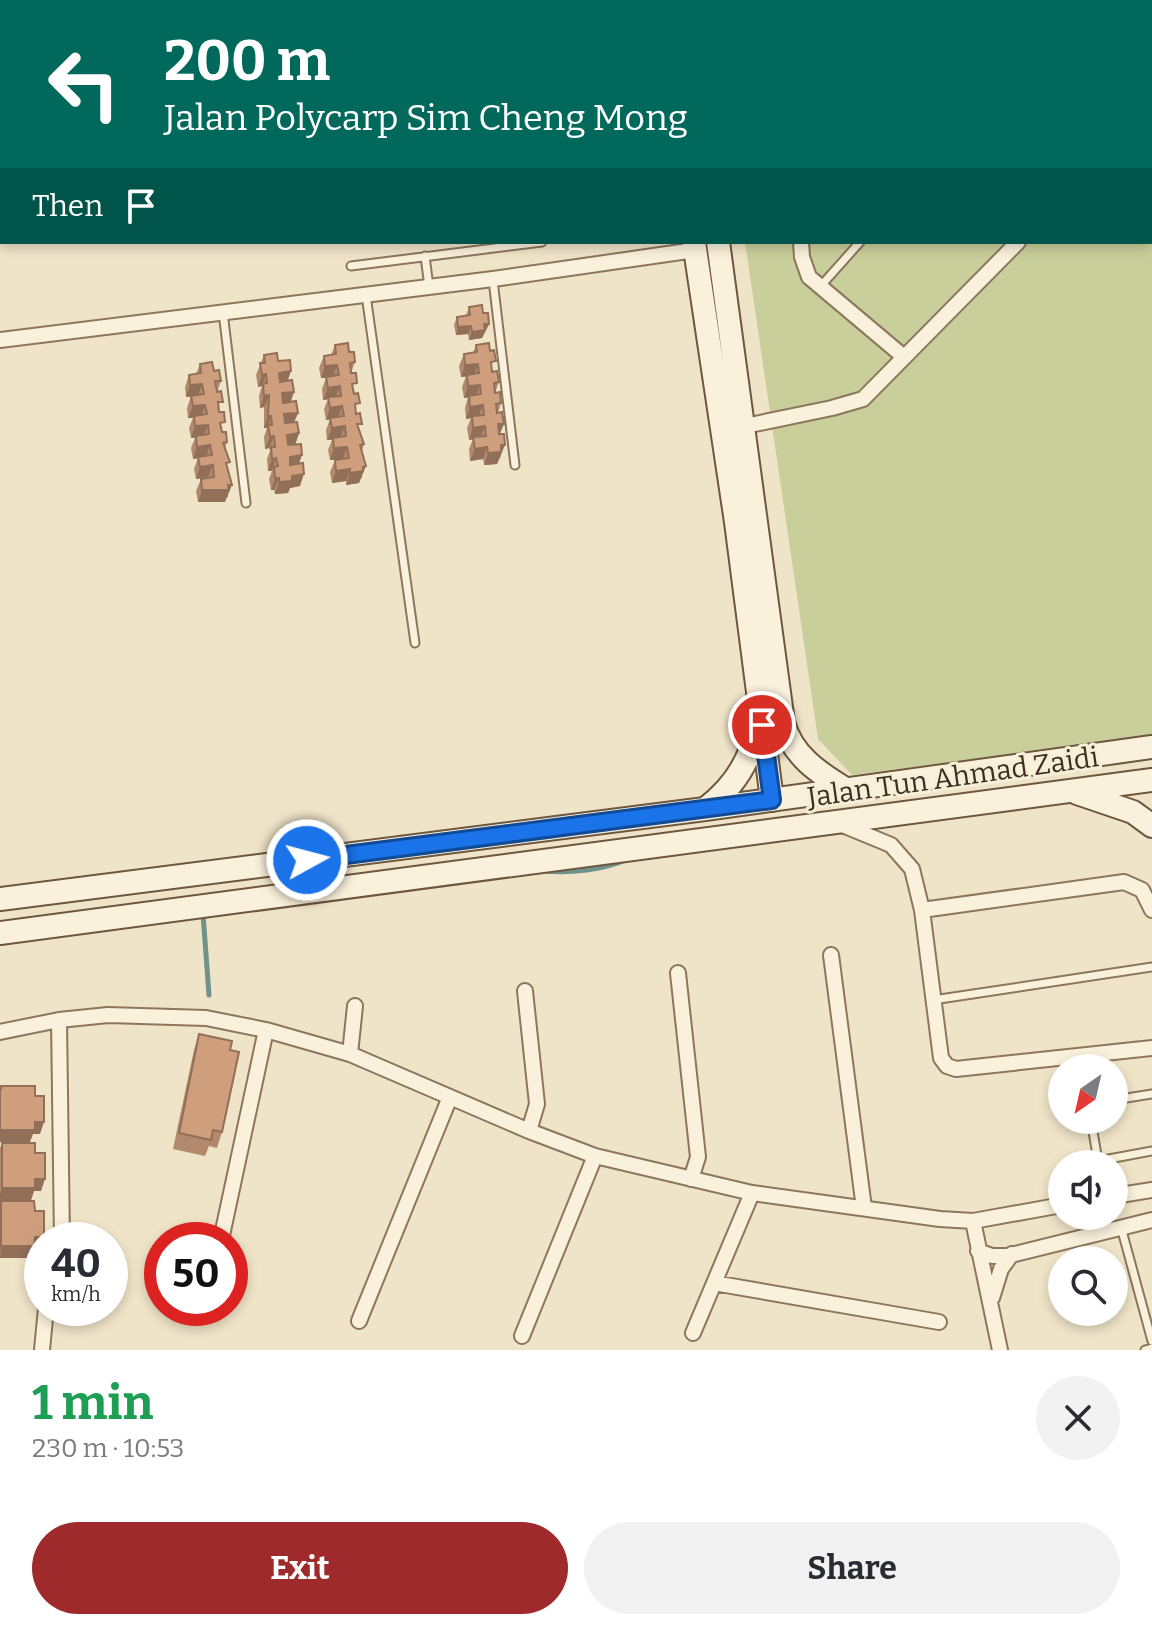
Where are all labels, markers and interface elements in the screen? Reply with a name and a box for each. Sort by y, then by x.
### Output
text: 200 m [164,28,330,95]
icon: left [32,32,136,136]
text: Jalan Polycarp Sim Cheng Mong [164,96,688,140]
icon: arrive [119,184,163,228]
text: Then [32,188,103,224]
pin [728,691,796,759]
icon: arrive [740,703,784,747]
street label: Jalan Tun Ahmad Zaidi [804,740,1101,814]
position arrow [265,818,349,902]
north arrow [1048,1054,1128,1134]
map controls [1048,1054,1128,1326]
button: sound [1048,1150,1128,1230]
speed limit sign: 50 [144,1222,248,1326]
text: 40 [51,1240,101,1288]
button: search [1048,1246,1128,1326]
text: km/h [51,1282,101,1306]
text: 1 min [32,1374,153,1432]
button: close [1036,1376,1120,1460]
text: 230 m · 10:53 [32,1433,184,1464]
button: Exit [32,1522,568,1614]
button: Share [584,1522,1120,1614]

